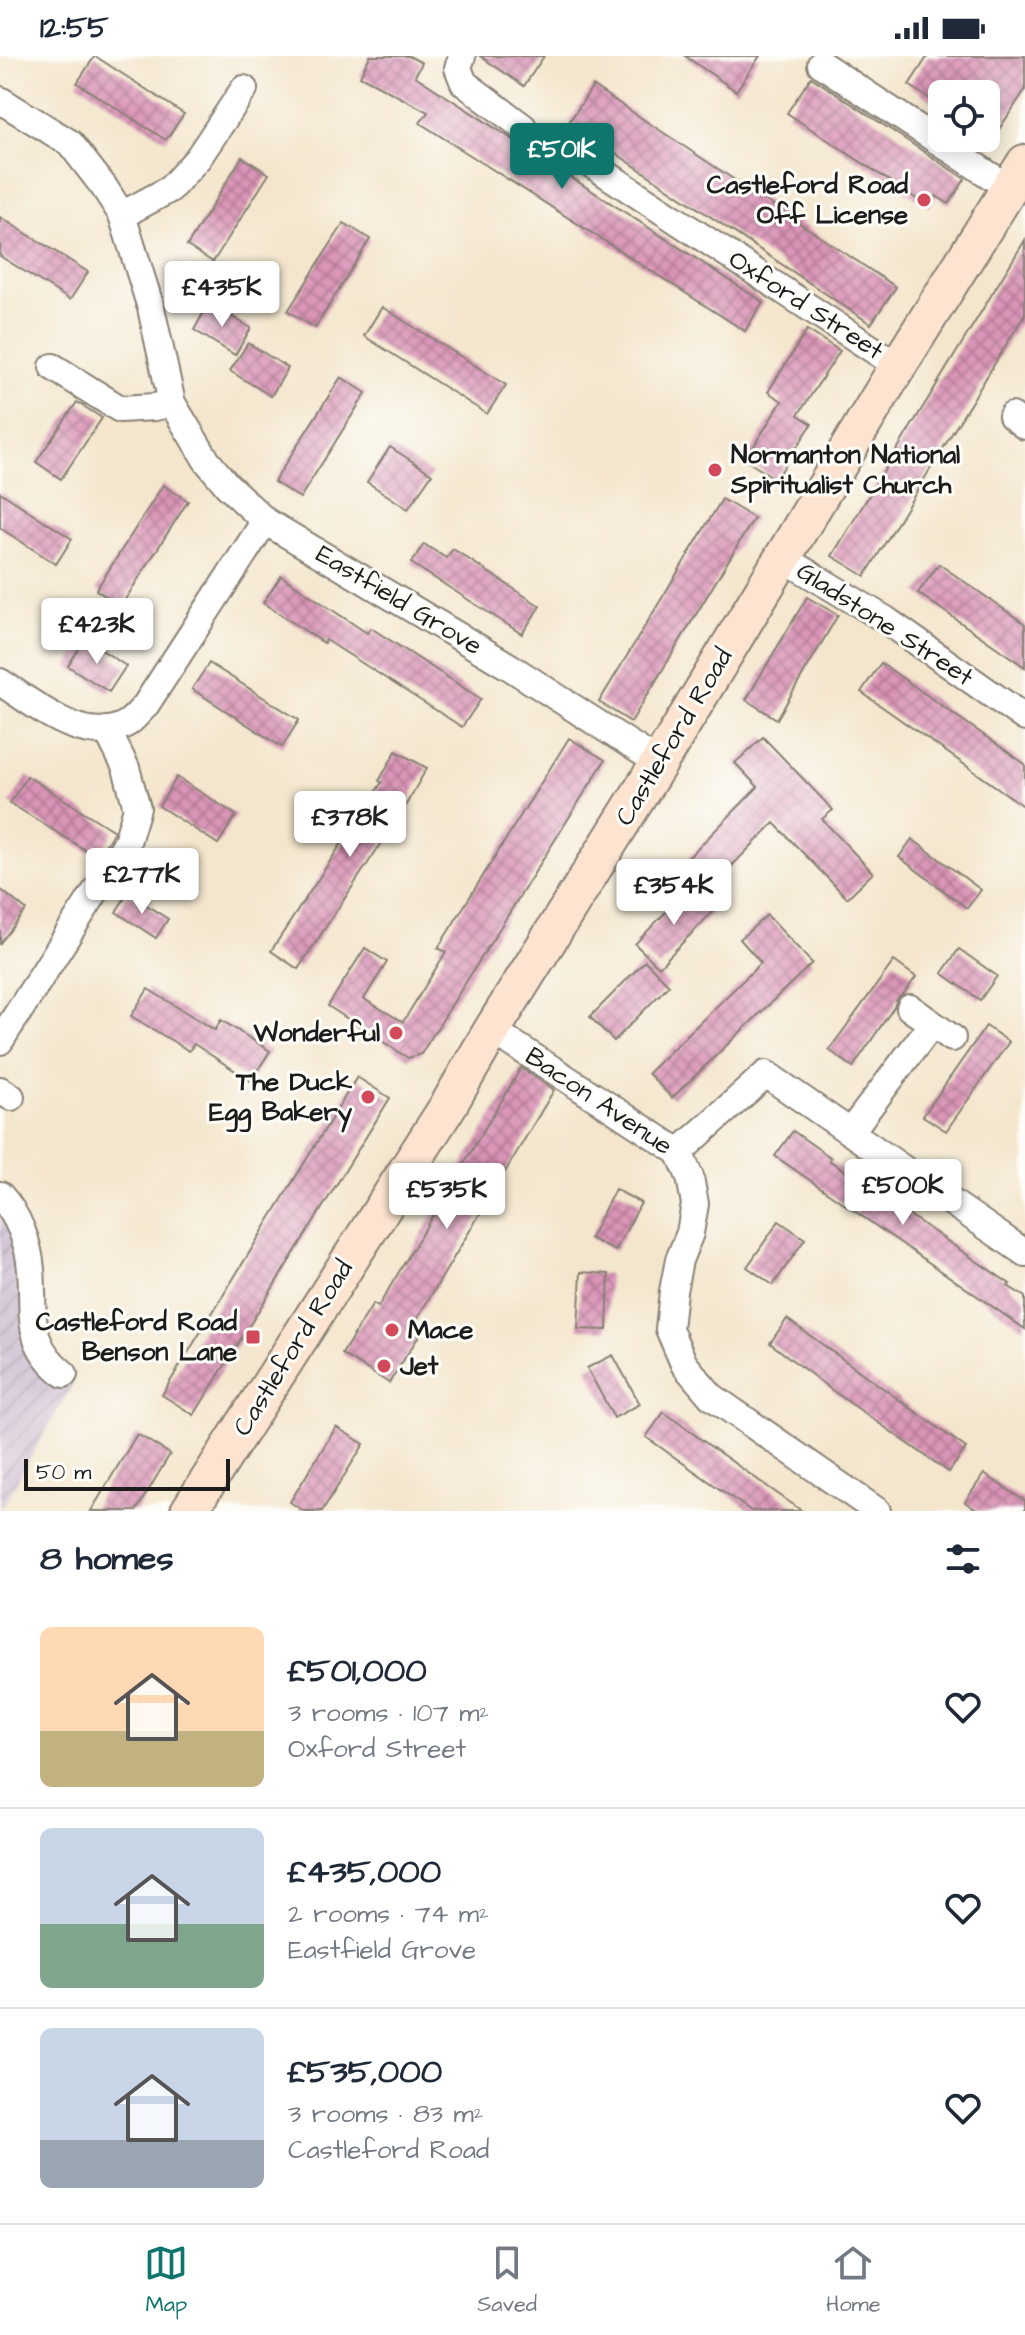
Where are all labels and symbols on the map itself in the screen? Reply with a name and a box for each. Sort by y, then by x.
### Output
pin: £501K [506,123,618,191]
place label: Castleford Road Off License [707,167,909,233]
marker: Castleford Road Off License [915,191,933,209]
street label: Oxford Street [722,241,891,369]
pin: £435K [166,261,278,329]
place label: Normanton National Spiritualist Church [730,437,960,503]
marker: Normanton National Spiritualist Church [706,461,724,479]
street label: Eastfield Grove [309,536,489,664]
street label: Gladstone Street [789,553,981,695]
pin: £423K [41,598,153,666]
street label: Castleford Road [607,641,741,833]
pin: £378K [294,791,406,859]
pin: £277K [86,848,198,916]
pin: £354K [618,859,730,927]
place label: Wonderful [252,1015,380,1051]
marker: Wonderful [387,1024,405,1042]
street label: Bacon Avenue [518,1038,680,1164]
place label: The Duck Egg Bakery [209,1064,353,1133]
marker: The Duck Egg Bakery [359,1088,377,1106]
pin: £500K [847,1159,959,1227]
pin: £535K [391,1163,503,1231]
street label: Castleford Road [224,1253,362,1443]
place label: Castleford Road Benson Lane [36,1304,238,1370]
place label: Mace [408,1312,473,1348]
marker: Mace [383,1321,401,1339]
marker: Castleford Road Benson Lane [244,1328,262,1346]
place label: Jet [399,1348,439,1384]
marker: Jet [375,1357,393,1375]
scale bar [24,1455,230,1491]

